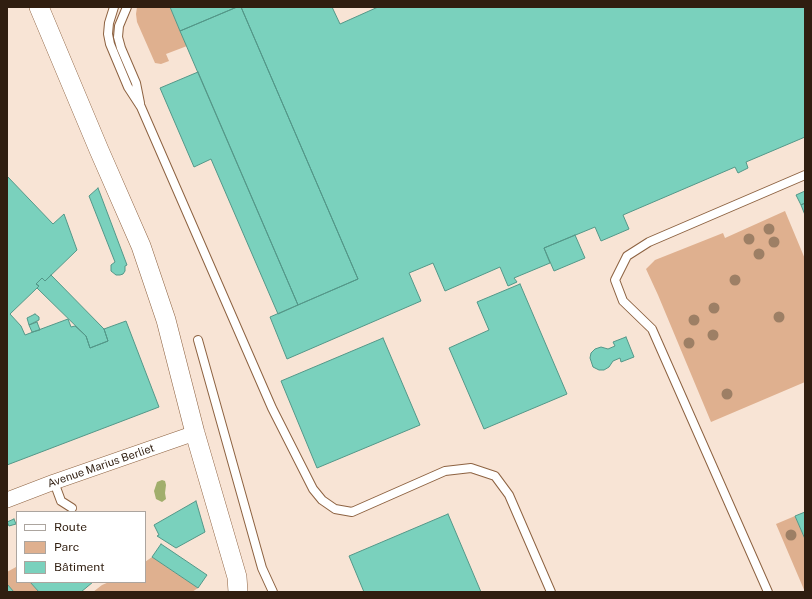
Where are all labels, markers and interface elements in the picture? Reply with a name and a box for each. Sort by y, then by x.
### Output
street label: Avenue Marius Berliet [46,442,156,490]
legend [16,511,146,583]
text: Route [54,520,87,534]
text: Parc [54,540,79,554]
text: Bâtiment [54,560,105,574]

